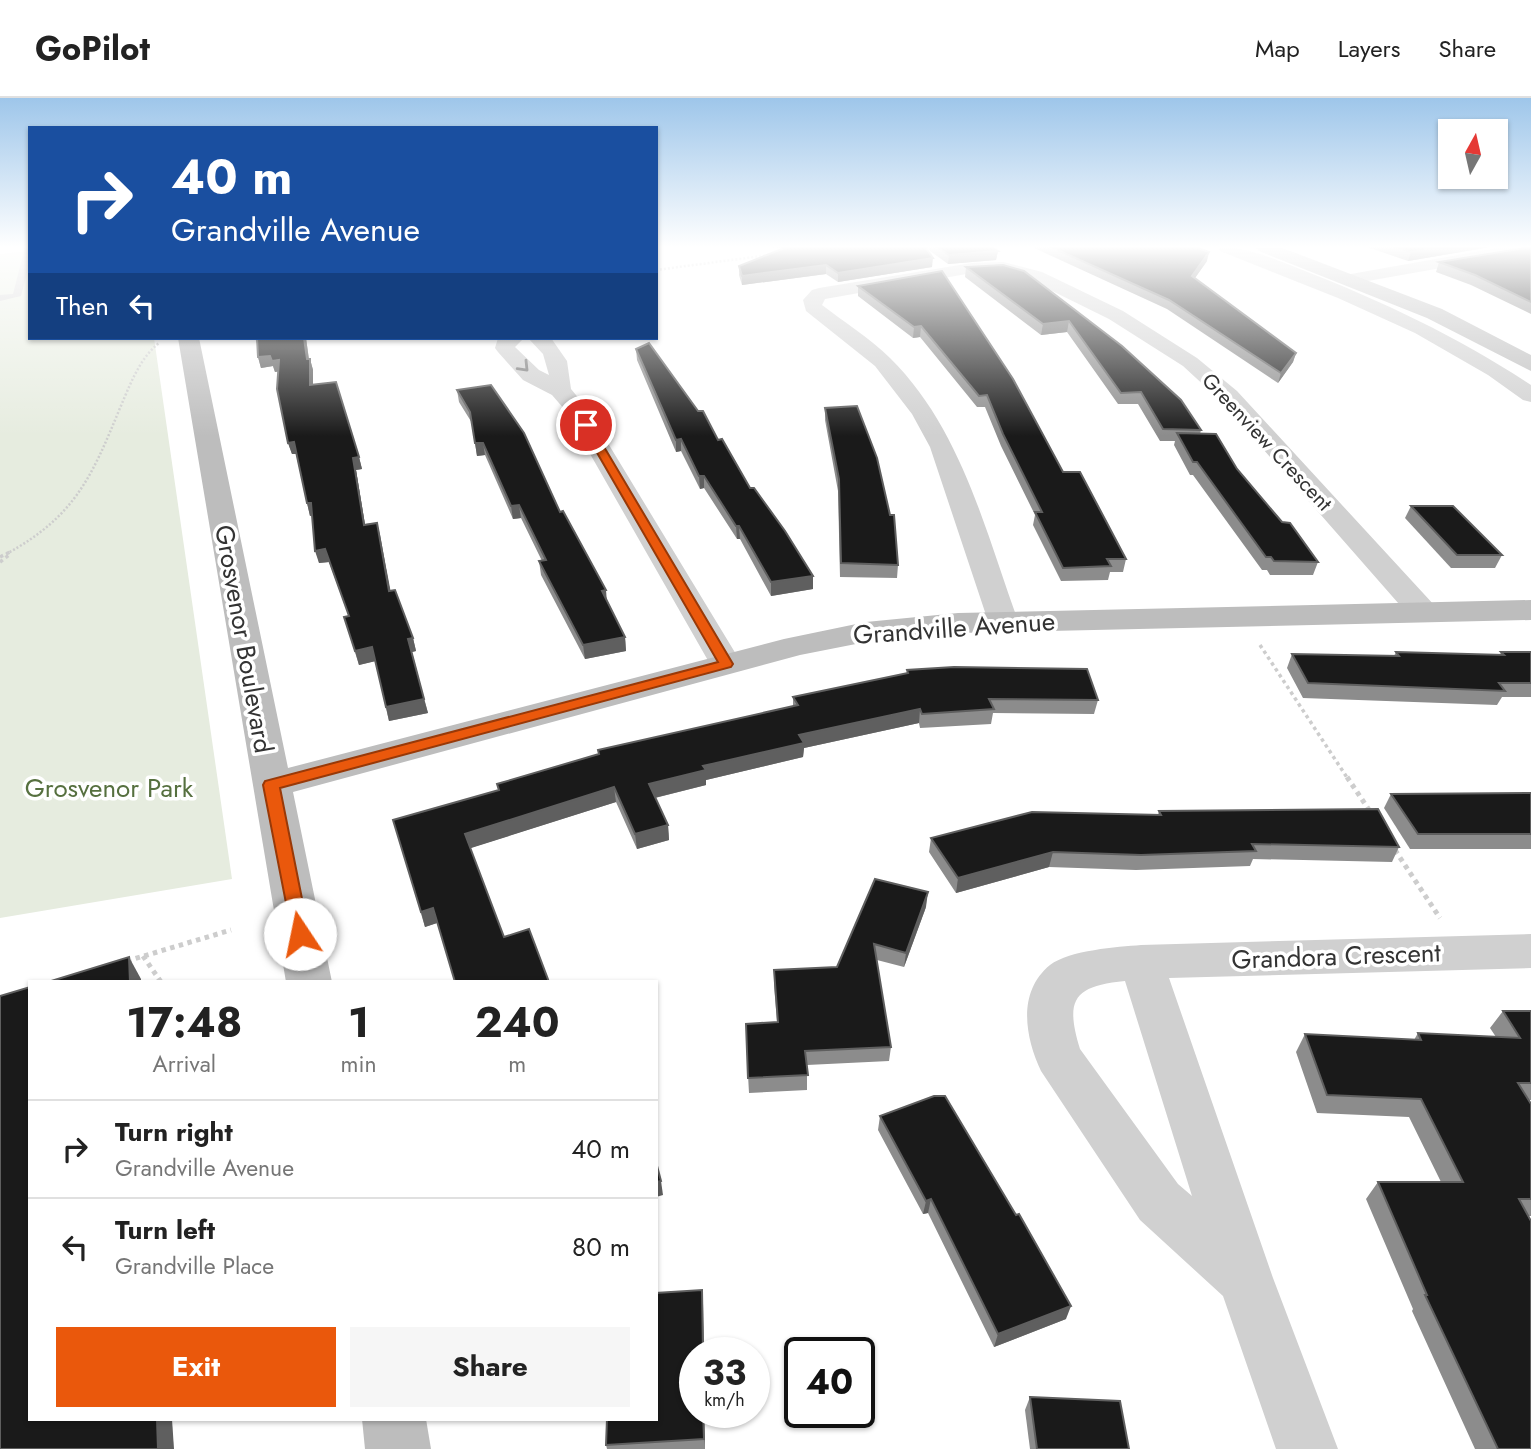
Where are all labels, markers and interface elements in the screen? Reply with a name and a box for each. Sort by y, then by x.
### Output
text: GoPilot [35,25,150,72]
text: Map [1255,31,1300,66]
text: Layers [1338,31,1400,66]
text: Share [1438,31,1496,66]
north arrow [1438,119,1508,189]
map controls [1438,119,1508,189]
text: 40 m [171,142,293,212]
icon: right [56,154,147,245]
text: Grandville Avenue [171,207,420,253]
text: Then [56,287,109,325]
icon: left [123,287,161,325]
one-way arrow [515,359,528,372]
street label: Greenview Crescent [1195,366,1339,518]
pin [556,395,616,455]
icon: arrive [567,406,605,444]
street label: Grosvenor Boulevard [205,522,283,756]
street label: Grandville Avenue [852,602,1056,654]
park label: Grosvenor Park [25,769,194,807]
position arrow [263,897,337,971]
street label: Grandora Crescent [1231,933,1442,979]
text: 17:48 [126,992,242,1053]
text: 1 [348,992,369,1053]
text: 240 [475,992,560,1053]
text: Arrival [153,1047,216,1081]
text: min [341,1047,377,1081]
text: m [508,1047,526,1081]
text: Turn right [115,1113,233,1151]
icon: right [56,1130,94,1168]
text: 40 m [571,1130,630,1168]
text: Grandville Avenue [115,1151,294,1185]
text: Turn left [115,1211,215,1249]
icon: left [56,1228,94,1266]
text: 80 m [572,1228,630,1266]
text: Grandville Place [115,1249,274,1283]
button: Exit [56,1327,336,1407]
button: Share [350,1327,630,1407]
speed limit sign: 40 [784,1337,875,1428]
text: 33 [703,1348,746,1398]
text: km/h [704,1387,745,1413]

